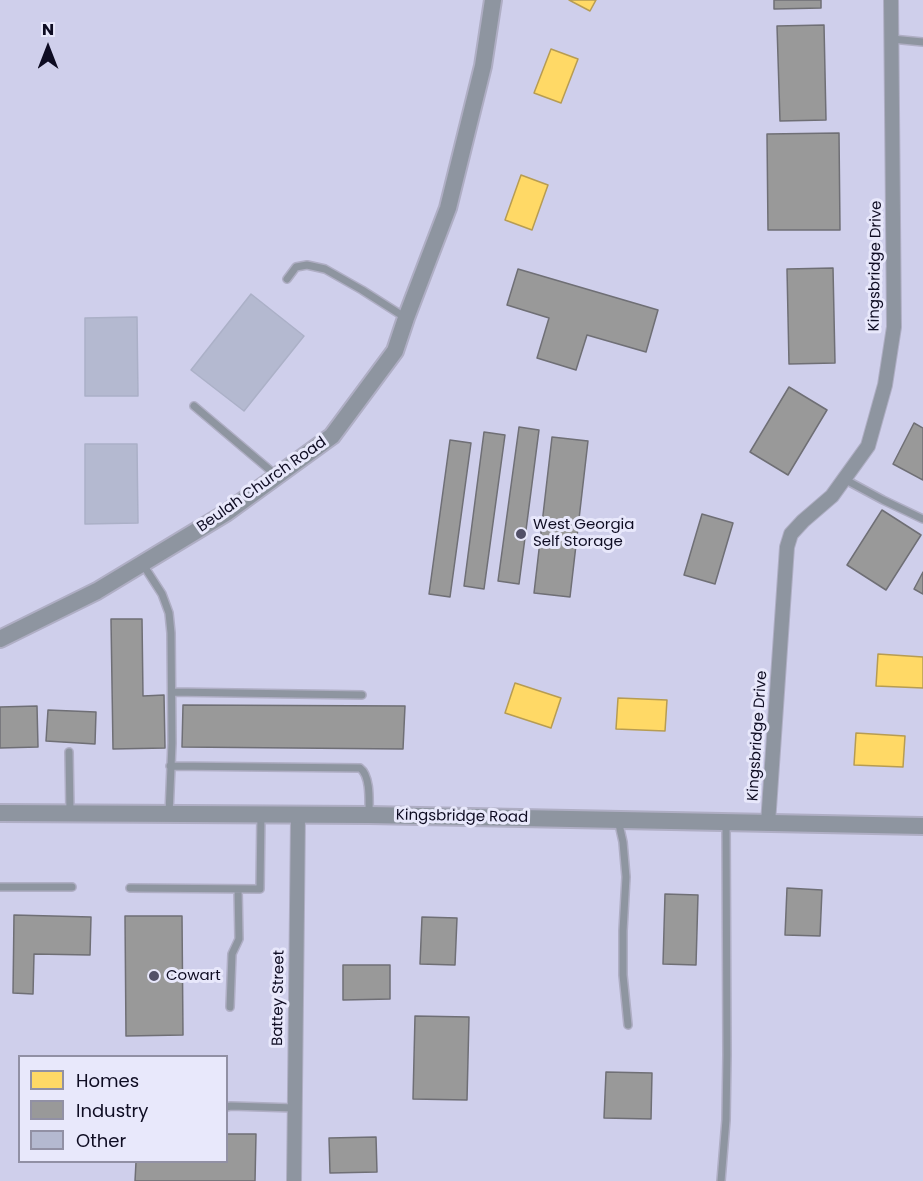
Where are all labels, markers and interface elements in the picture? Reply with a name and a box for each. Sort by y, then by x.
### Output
north arrow [18,18,78,78]
text: N [42,18,54,41]
street label: Kingsbridge Drive [866,200,886,332]
street label: Beulah Church Road [194,434,330,536]
place label: West Georgia Self Storage [533,516,634,551]
marker: West Georgia Self Storage [514,527,528,541]
street label: Kingsbridge Drive [744,670,772,802]
street label: Kingsbridge Road [396,807,528,827]
street label: Battey Street [269,950,289,1046]
place label: Cowart [166,967,221,985]
marker: Cowart [147,969,161,983]
legend [18,1055,228,1163]
text: Homes [76,1068,139,1093]
text: Industry [76,1098,148,1123]
text: Other [76,1128,126,1153]

